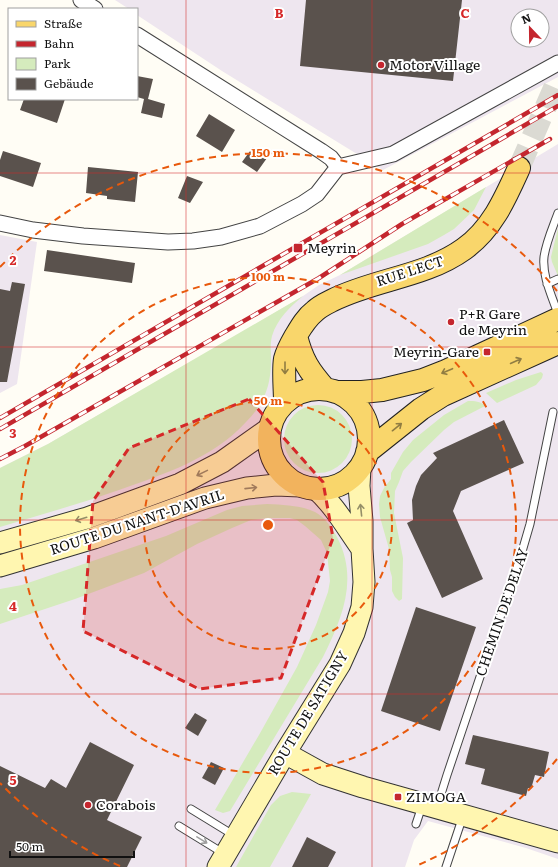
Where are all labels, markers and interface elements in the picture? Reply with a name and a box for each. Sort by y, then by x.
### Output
text: B [275,3,284,22]
text: C [460,3,470,22]
legend [8,8,138,100]
north arrow [510,8,550,48]
text: N [519,9,533,27]
text: Straße [44,14,82,32]
text: Bahn [44,34,74,52]
text: Park [44,54,71,72]
place label: Motor Village [389,54,480,74]
marker: Motor Village [376,60,386,70]
text: Gebäude [44,74,93,92]
text: 150 m [251,143,285,161]
place label: Meyrin [307,237,356,257]
marker: Meyrin [292,242,304,254]
text: 2 [10,250,17,269]
street label: RUE LECT [373,250,446,290]
text: 100 m [251,267,285,285]
place label: P+R Gare de Meyrin [459,303,527,339]
marker: P+R Gare de Meyrin [446,317,456,327]
place label: Meyrin-Gare [393,341,479,361]
marker: Meyrin-Gare [482,347,492,357]
one-way arrow [510,357,522,365]
one-way arrow [281,361,289,374]
one-way arrow [441,367,453,375]
text: 50 m [254,391,282,409]
text: 3 [9,423,17,442]
one-way arrow [392,423,403,432]
one-way arrow [197,470,209,477]
street label: ROUTE DU NANT-D'AVRIL [47,483,226,559]
one-way arrow [244,485,257,492]
one-way arrow [357,504,365,517]
one-way arrow [75,516,88,523]
centre of rings [261,518,275,532]
street label: CHEMIN DE DELAY [470,545,532,679]
text: 4 [9,596,17,615]
street label: ROUTE DE SATIGNY [262,647,352,778]
text: 5 [9,770,17,789]
place label: ZIMOGA [406,786,467,806]
marker: ZIMOGA [393,792,403,802]
place label: Corabois [96,794,155,814]
marker: Corabois [83,800,93,810]
scale bar [10,833,134,859]
text: 50 m [16,837,43,855]
one-way arrow [196,837,208,845]

